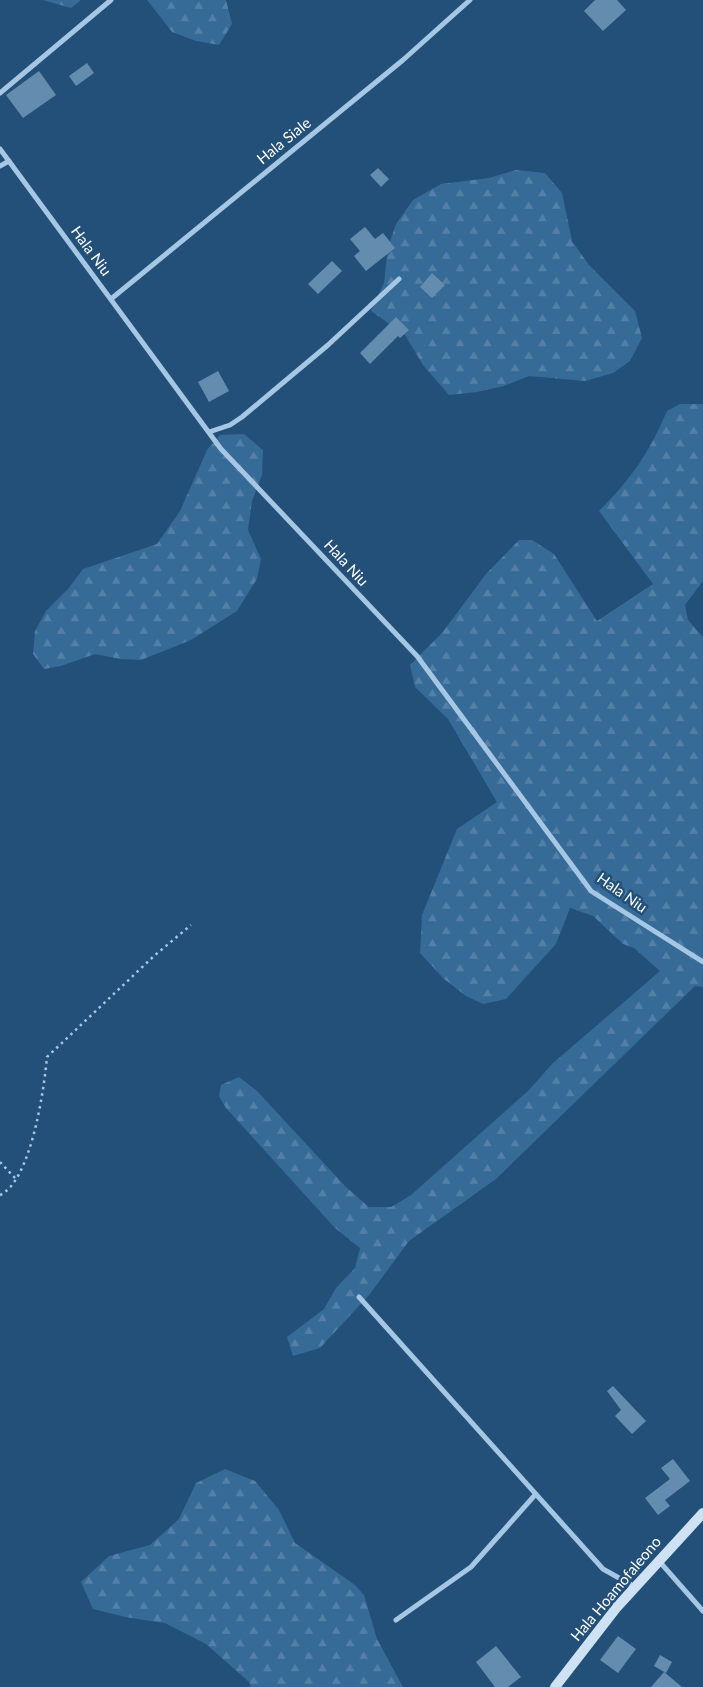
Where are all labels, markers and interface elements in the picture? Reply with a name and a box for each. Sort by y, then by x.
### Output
street label: Hala Siale [253,113,314,167]
street label: Hala Niu [68,222,116,279]
street label: Hala Niu [321,535,373,589]
street label: Hala Niu [594,869,651,916]
street label: Hala Hoamofaleono [566,1532,664,1644]

